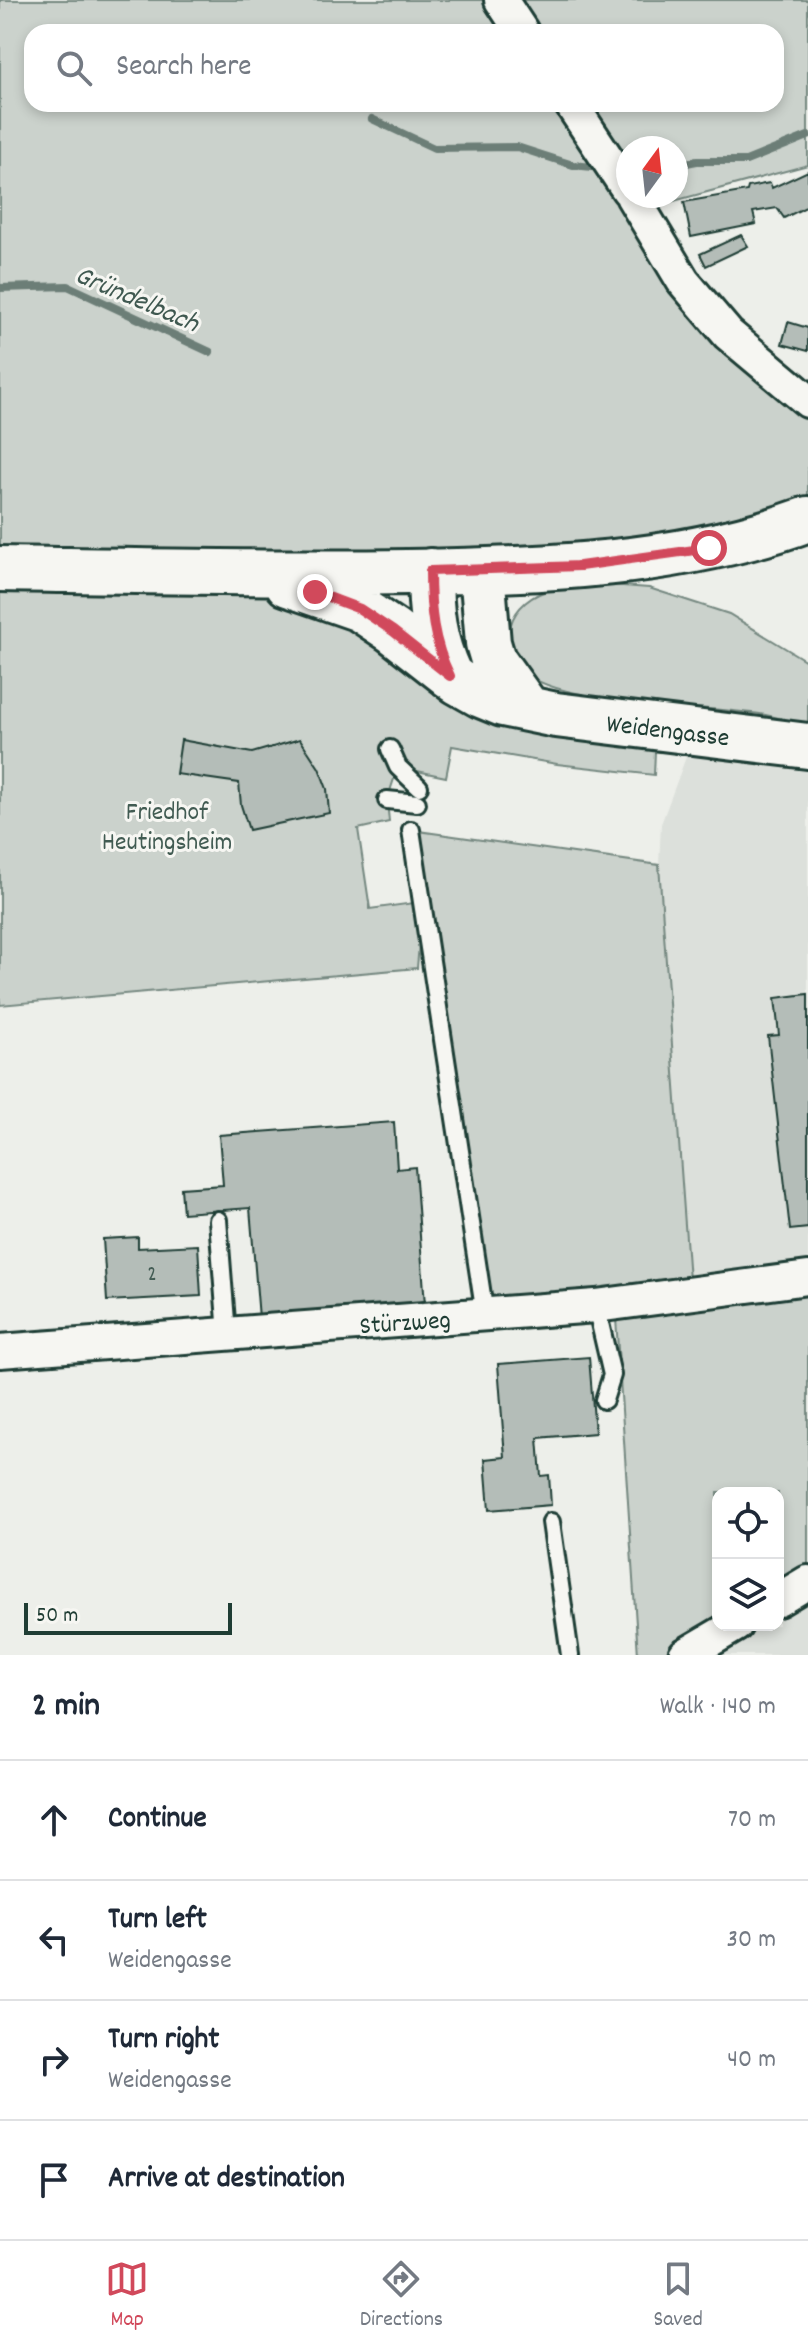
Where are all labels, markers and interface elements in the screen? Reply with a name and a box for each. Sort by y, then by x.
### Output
search box [24,24,784,112]
icon: search [52,46,96,90]
text: Search here [116,47,252,90]
north arrow [616,136,688,208]
water label: Gründelbach [68,258,205,346]
route start [691,530,727,566]
route end [297,574,333,610]
street label: Weidengasse [604,707,731,758]
park label: Friedhof Heutingsheim [102,795,232,862]
house number: 2 [147,1260,157,1291]
street label: Stürzweg [358,1303,452,1346]
map controls [712,1487,784,1631]
button: locate [712,1487,784,1559]
button: layers [712,1559,784,1631]
scale bar [24,1599,232,1635]
text: 50 m [36,1601,78,1632]
text: 2 min [32,1683,100,1732]
text: Walk · 140 m [660,1689,776,1726]
icon: ahead [32,1798,76,1842]
text: Continue [108,1799,207,1842]
text: 70 m [728,1802,776,1839]
text: Turn left [108,1900,207,1943]
icon: left [32,1918,76,1962]
text: 30 m [726,1922,776,1959]
text: Weidengasse [108,1943,232,1980]
text: Turn right [108,2020,219,2063]
icon: right [32,2038,76,2082]
text: 40 m [727,2042,776,2079]
text: Weidengasse [108,2063,232,2100]
icon: arrive [32,2158,76,2202]
text: Arrive at destination [108,2159,345,2202]
tab: Map [105,2257,149,2336]
tab: Directions [360,2257,443,2336]
tab: Saved [654,2257,703,2336]

